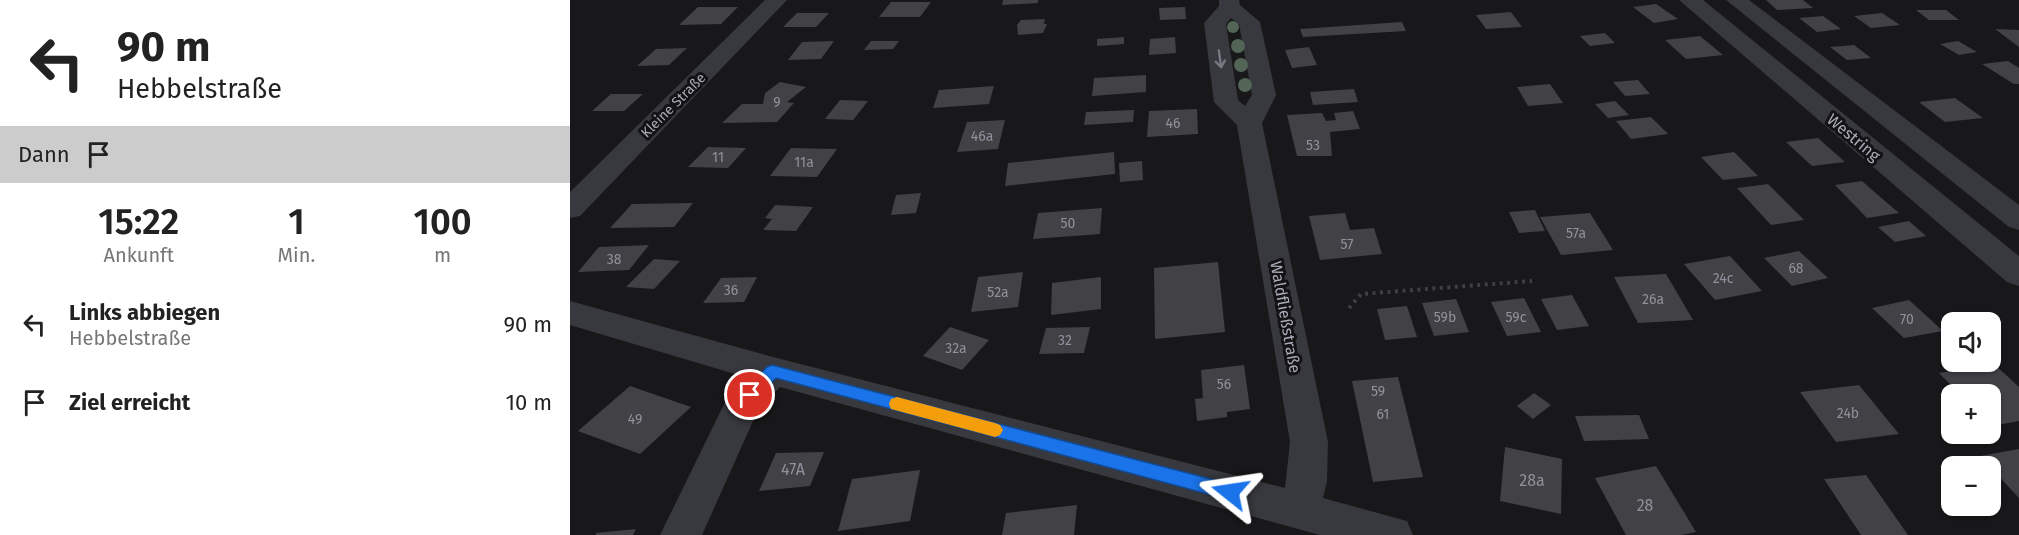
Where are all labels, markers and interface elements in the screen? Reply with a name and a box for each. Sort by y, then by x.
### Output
text: 90 m [117,22,211,72]
icon: left [18,24,96,102]
one-way arrow [1215,49,1226,69]
street label: Kleine Straße [637,69,709,141]
text: Hebbelstraße [117,73,282,105]
house number: 9 [773,94,781,111]
street label: Westring [1823,110,1885,165]
house number: 46 [1166,115,1180,132]
house number: 46a [971,128,993,145]
house number: 53 [1306,137,1320,154]
icon: arrive [82,138,115,171]
text: Dann [18,141,70,168]
house number: 11 [712,149,724,166]
house number: 11a [794,154,814,171]
text: 15:22 [98,200,179,244]
text: 1 [288,200,305,244]
text: 100 [414,200,472,244]
house number: 50 [1061,215,1076,232]
house number: 57a [1566,225,1586,242]
house number: 57 [1341,236,1353,253]
text: Ankunft [103,243,174,267]
text: Min. [278,243,315,267]
text: m [434,243,451,267]
house number: 38 [607,251,622,268]
street label: Waldfließstraße [1266,260,1305,375]
house number: 68 [1788,260,1804,277]
house number: 24c [1713,270,1734,287]
house number: 36 [724,282,738,299]
house number: 52a [987,284,1009,301]
house number: 26a [1642,291,1664,308]
text: Links abbiegen [69,299,220,326]
icon: left [18,308,51,341]
house number: 59b [1434,309,1456,326]
house number: 59c [1506,309,1527,326]
text: 90 m [503,311,552,338]
house number: 70 [1900,311,1914,328]
map controls [1941,312,2001,516]
button: sound [1941,312,2001,372]
text: Hebbelstraße [69,326,191,350]
house number: 32 [1058,332,1072,349]
house number: 32a [945,340,967,357]
pin [724,369,775,420]
house number: 56 [1217,376,1231,393]
icon: arrive [733,378,766,411]
house number: 59 [1371,383,1385,400]
button: + [1941,384,2001,444]
icon: arrive [18,386,51,419]
text: Ziel erreicht [69,389,190,416]
text: 10 m [506,389,552,416]
house number: 24b [1837,405,1859,422]
house number: 61 [1377,406,1389,423]
house number: 49 [628,411,642,428]
button: − [1941,456,2001,516]
house number: 47A [781,460,806,479]
position arrow [1198,460,1262,524]
house number: 28a [1519,471,1545,490]
house number: 28 [1637,496,1654,515]

